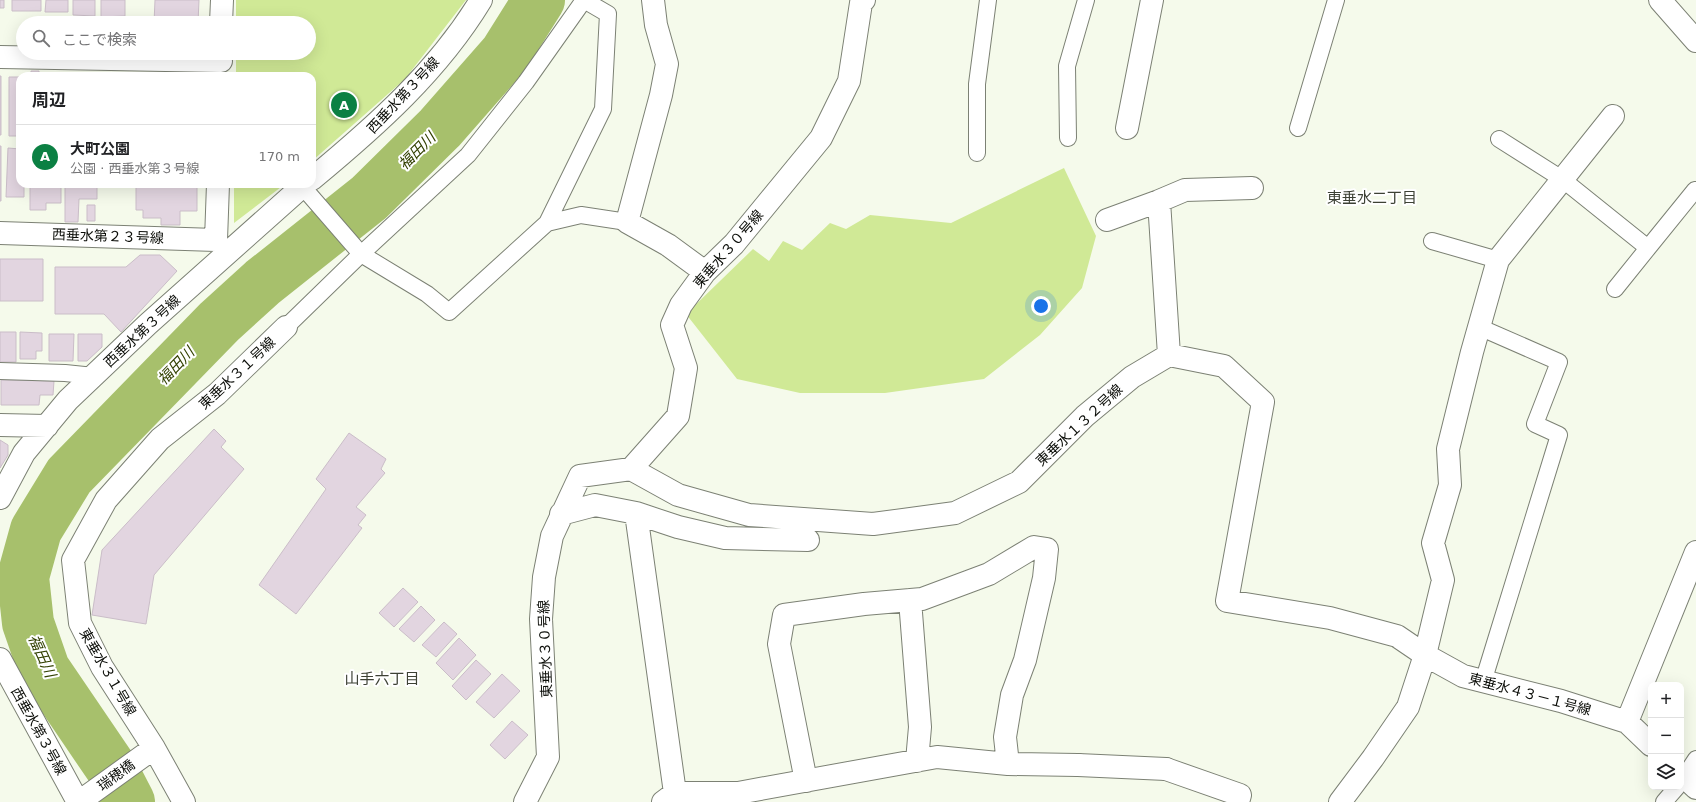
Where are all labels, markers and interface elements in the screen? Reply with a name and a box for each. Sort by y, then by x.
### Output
search box [16,16,316,60]
icon: search [30,27,52,49]
text: ここで検索 [62,31,137,49]
street label: 西垂水第３号線 [364,54,442,136]
text: 周辺 [32,90,66,110]
pin: A [331,90,357,120]
water label: 福田川 [395,127,441,173]
text: 大町公園 [70,140,130,158]
text: A [40,149,50,164]
text: 170 m [258,149,300,164]
text: 公園 · 西垂水第３号線 [70,161,199,176]
district label: 東垂水二丁目 [1327,189,1417,207]
street label: 東垂水３０号線 [690,207,766,291]
street label: 西垂水第２３号線 [52,226,164,246]
street label: 西垂水第３号線 [101,292,183,370]
your location [1031,296,1051,316]
street label: 東垂水３１号線 [196,334,278,412]
water label: 福田川 [154,342,199,388]
street label: 東垂水１３２号線 [1033,381,1125,469]
street label: 東垂水３０号線 [535,600,555,698]
street label: 東垂水３１号線 [77,626,139,718]
water label: 福田川 [25,632,60,682]
district label: 山手六丁目 [344,670,420,688]
street label: 東垂水４３－１号線 [1467,670,1593,718]
map controls [1648,682,1684,790]
button: + [1648,682,1684,718]
street label: 西垂水第３号線 [8,684,70,778]
button: − [1648,718,1684,754]
button: layers [1648,754,1684,790]
street label: 瑞穂橋 [94,756,138,794]

